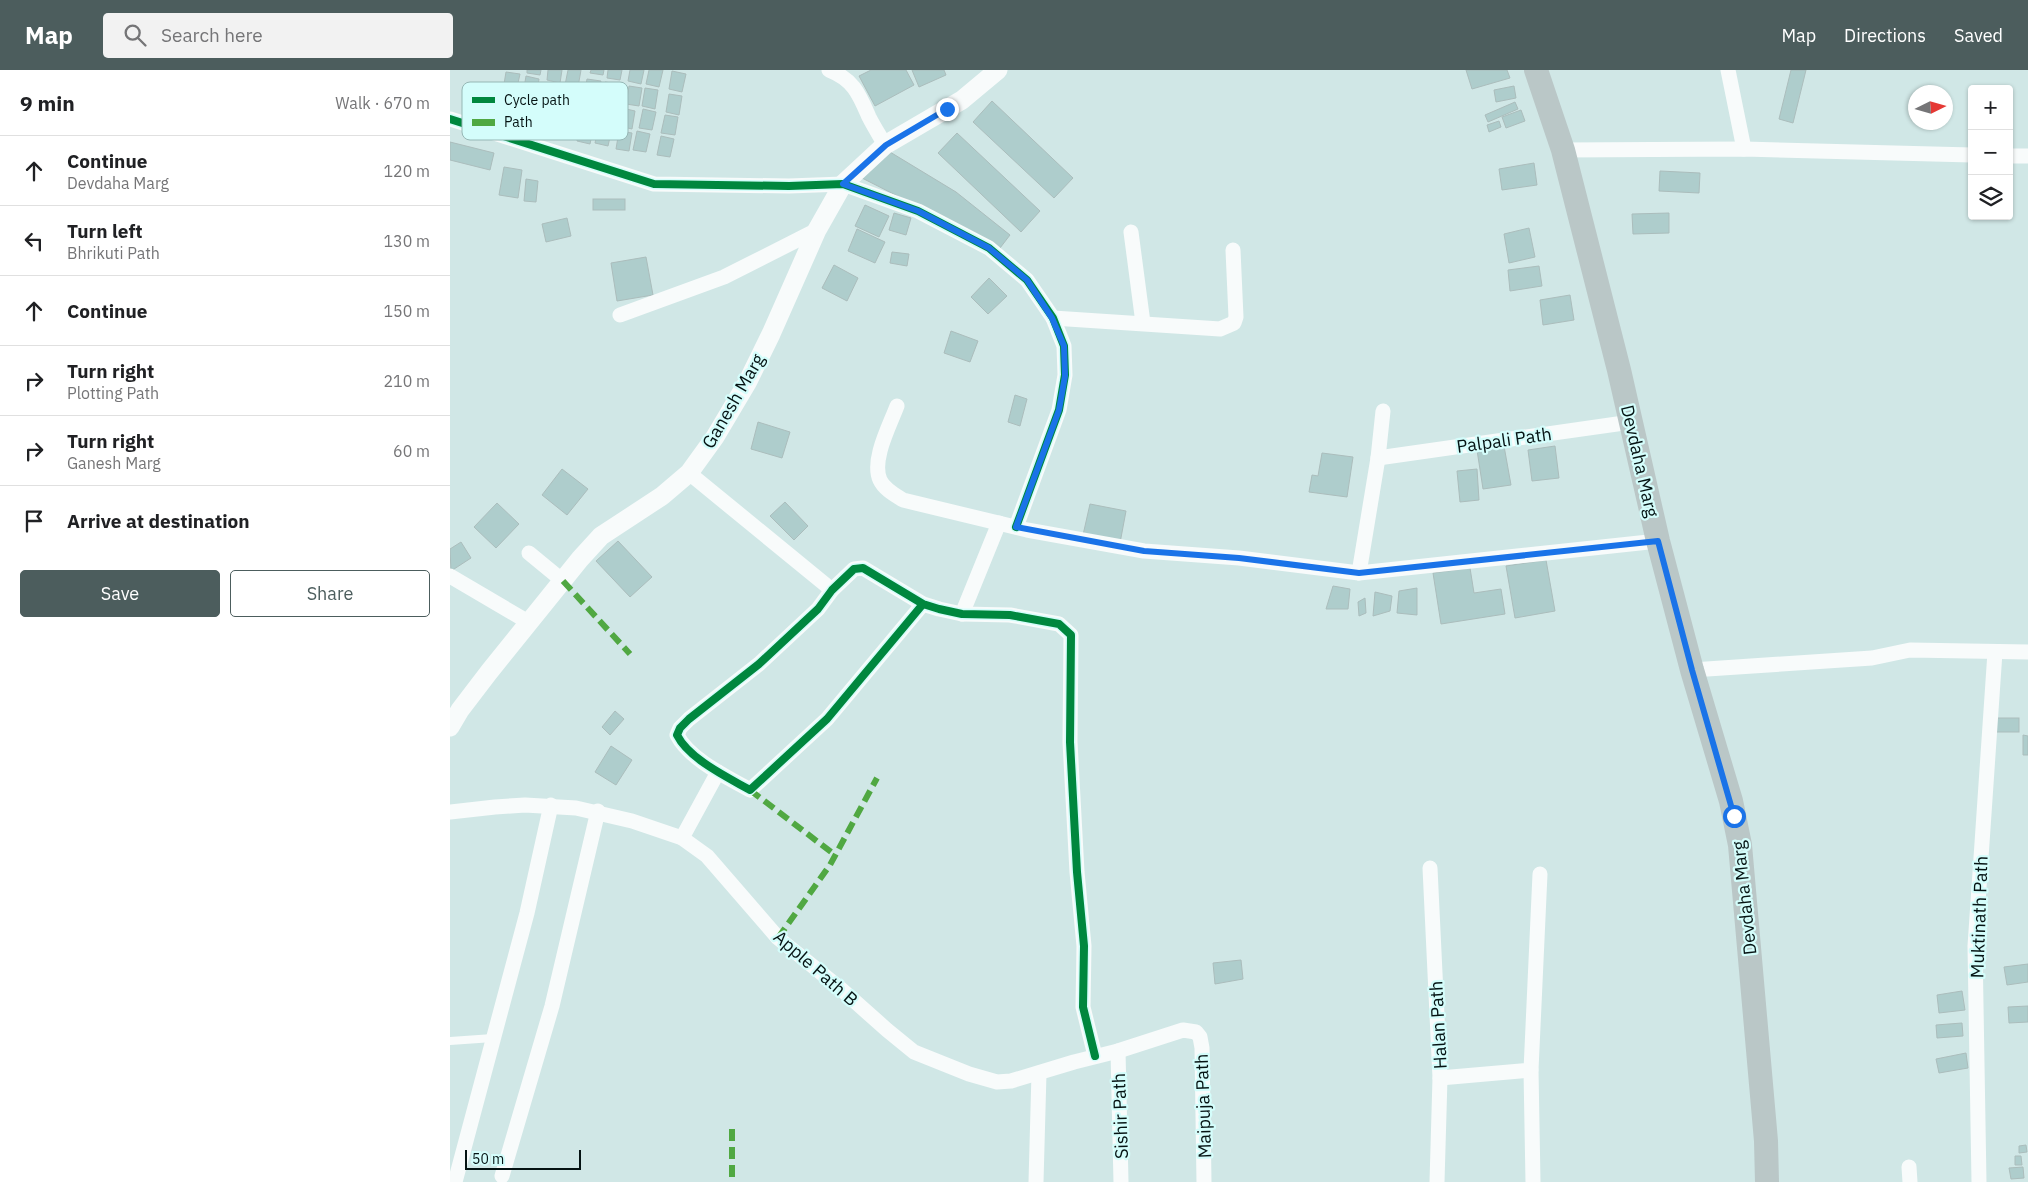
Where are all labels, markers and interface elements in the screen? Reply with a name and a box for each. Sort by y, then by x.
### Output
search box [103,13,453,58]
text: Map [25,19,73,51]
icon: search [121,21,149,49]
text: Search here [161,23,263,47]
text: Map [1781,24,1816,47]
text: Directions [1844,24,1926,47]
text: Saved [1954,24,2003,47]
legend [462,82,628,140]
north arrow [1908,85,1953,130]
map controls [1968,85,2013,220]
button: + [1968,85,2013,130]
text: 9 min [20,89,75,117]
text: Cycle path [504,91,570,109]
text: Walk · 670 m [335,93,430,113]
route end [936,98,959,121]
text: Path [504,113,533,131]
button: − [1968,130,2013,175]
text: Continue [67,149,147,173]
icon: ahead [20,157,48,185]
text: 120 m [383,161,430,181]
text: Devdaha Marg [67,173,169,193]
button: layers [1968,175,2013,220]
text: Turn left [67,219,143,243]
icon: left [20,227,48,255]
text: 130 m [383,231,430,251]
text: Bhrikuti Path [67,243,160,263]
icon: ahead [20,297,48,325]
text: Continue [67,299,147,323]
text: 150 m [383,301,430,321]
street label: Ganesh Marg [697,349,770,452]
text: Turn right [67,359,154,383]
icon: right [20,367,48,395]
text: 210 m [383,371,430,391]
text: Plotting Path [67,383,159,403]
street label: Devdaha Marg [1616,403,1664,520]
street label: Palpali Path [1455,422,1553,458]
text: Turn right [67,429,154,453]
icon: right [20,437,48,465]
text: 60 m [393,441,430,461]
text: Ganesh Marg [67,453,161,473]
icon: arrive [20,507,48,535]
text: Arrive at destination [67,509,250,533]
button: Save [20,570,220,617]
button: Share [230,570,430,617]
route start [1723,805,1746,828]
street label: Devdaha Marg [1727,839,1761,956]
street label: Muktinath Path [1965,855,1993,979]
street label: Apple Path B [769,925,863,1011]
street label: Halan Path [1424,980,1452,1070]
street label: Maipuja Path [1190,1053,1216,1159]
street label: Sishir Path [1107,1073,1133,1159]
scale bar [465,1147,581,1170]
text: 50 m [472,1150,504,1168]

